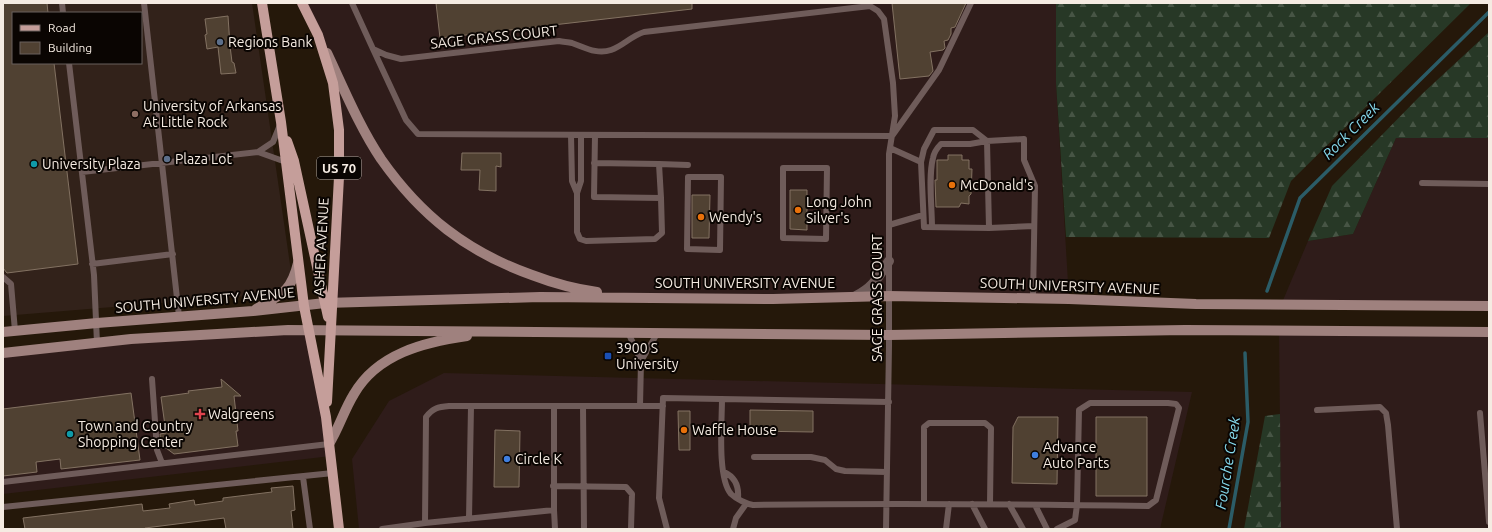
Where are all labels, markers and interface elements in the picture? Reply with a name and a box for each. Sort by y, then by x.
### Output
legend [12,12,142,64]
text: Road [48,21,76,34]
street label: SAGE GRASS COURT [430,22,558,52]
place label: Regions Bank [228,34,313,50]
marker: Regions Bank [215,37,225,47]
text: Building [48,41,92,54]
place label: University of Arkansas At Little Rock [143,98,281,130]
water label: Rock Creek [1319,99,1383,163]
marker: University of Arkansas At Little Rock [130,109,140,119]
place label: Plaza Lot [175,151,232,167]
marker: Plaza Lot [162,154,172,164]
place label: University Plaza [42,156,141,172]
road number: US 70 [317,157,361,179]
marker: University Plaza [29,159,39,169]
place label: McDonald's [960,177,1033,193]
marker: McDonald's [947,180,957,190]
place label: Long John Silver's [806,194,872,226]
street label: ASHER AVENUE [310,197,332,297]
marker: Long John Silver's [793,205,803,215]
place label: Wendy's [709,209,762,225]
marker: Wendy's [696,212,706,222]
street label: SAGE GRASS COURT [869,234,885,362]
street label: SOUTH UNIVERSITY AVENUE [655,275,835,291]
street label: SOUTH UNIVERSITY AVENUE [980,275,1160,297]
street label: SOUTH UNIVERSITY AVENUE [115,284,296,316]
place label: 3900 S University [616,340,679,372]
marker: 3900 S University [603,351,613,361]
place label: Walgreens [208,406,274,422]
marker: Walgreens [195,409,205,419]
water label: Fourche Creek [1212,415,1243,511]
place label: Town and Country Shopping Center [78,418,193,450]
place label: Waffle House [692,422,777,438]
marker: Waffle House [679,425,689,435]
marker: Town and Country Shopping Center [65,429,75,439]
place label: Advance Auto Parts [1043,439,1109,471]
marker: Advance Auto Parts [1030,450,1040,460]
place label: Circle K [515,451,562,467]
marker: Circle K [502,454,512,464]

